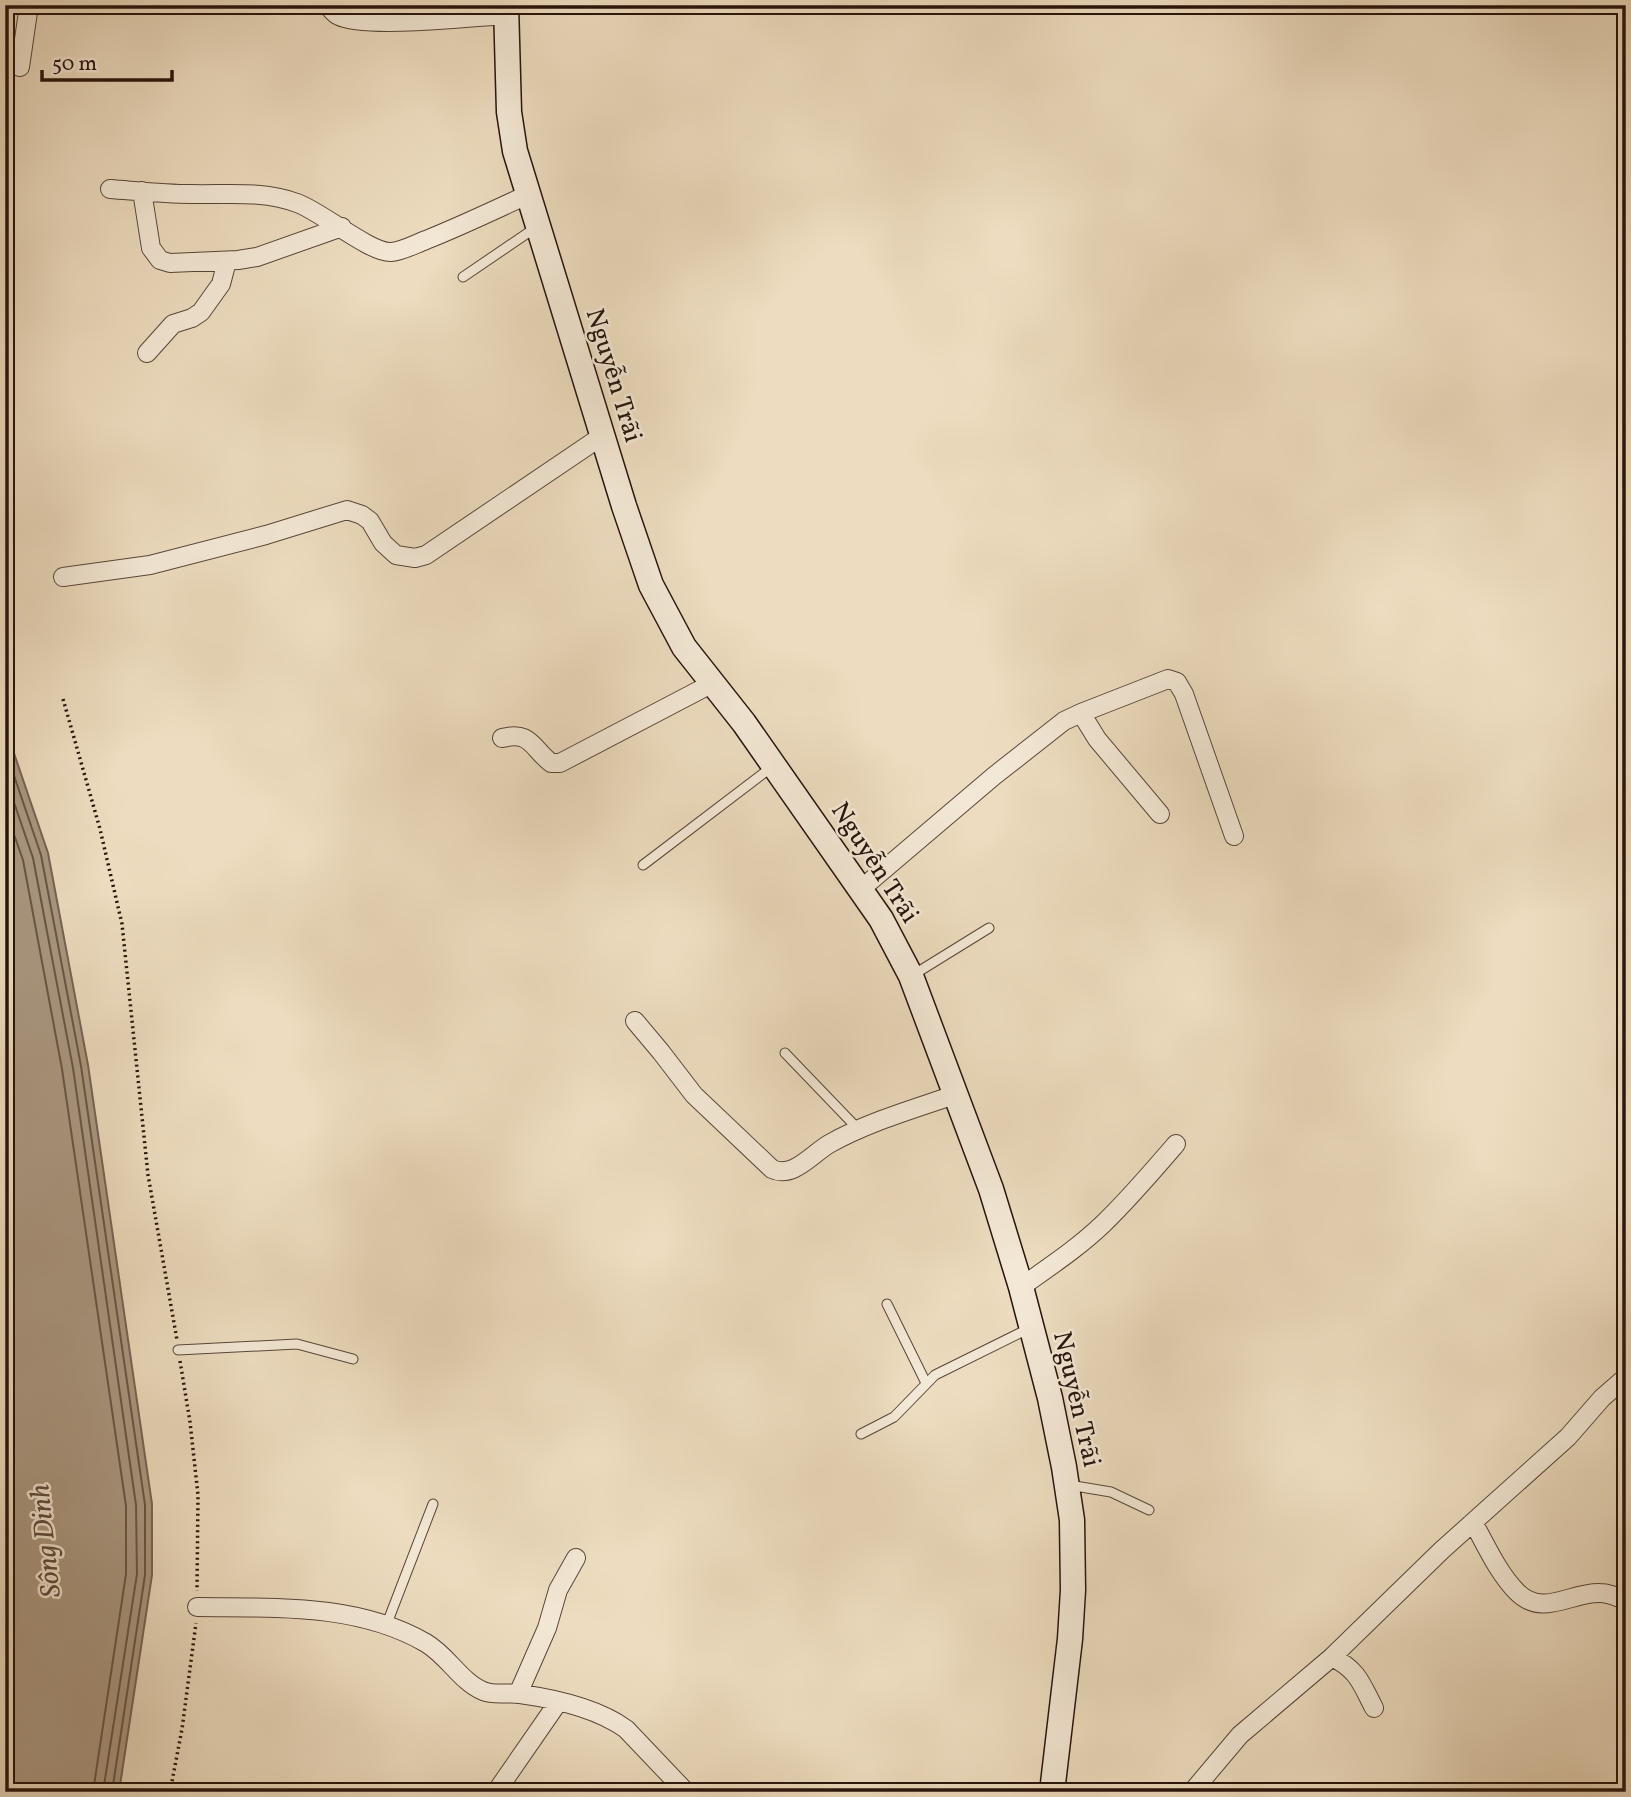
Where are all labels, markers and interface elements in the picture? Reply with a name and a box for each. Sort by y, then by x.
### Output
scale bar [42,38,172,82]
text: 50 m [52,50,97,79]
street label: Nguyễn Trãi [576,304,651,447]
street label: Nguyễn Trãi [822,795,927,931]
street label: Nguyễn Trãi [1043,1328,1109,1471]
water label: Sông Dinh [21,1482,72,1599]

